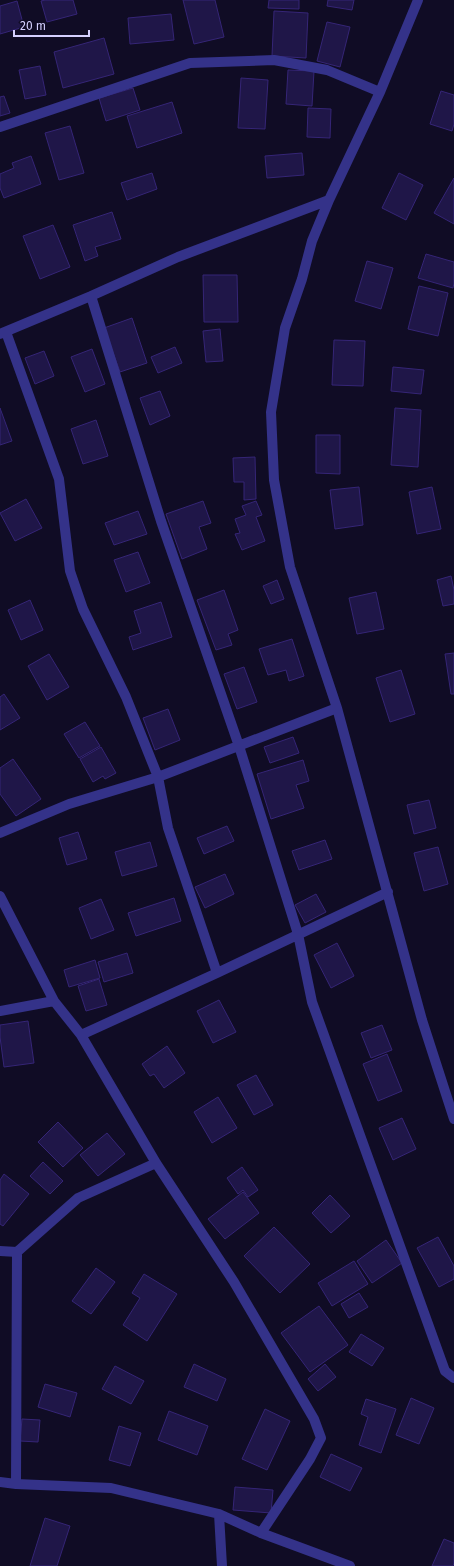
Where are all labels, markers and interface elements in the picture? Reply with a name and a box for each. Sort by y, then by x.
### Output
scale bar [14,12,89,38]
text: 20 m [20,19,46,33]

